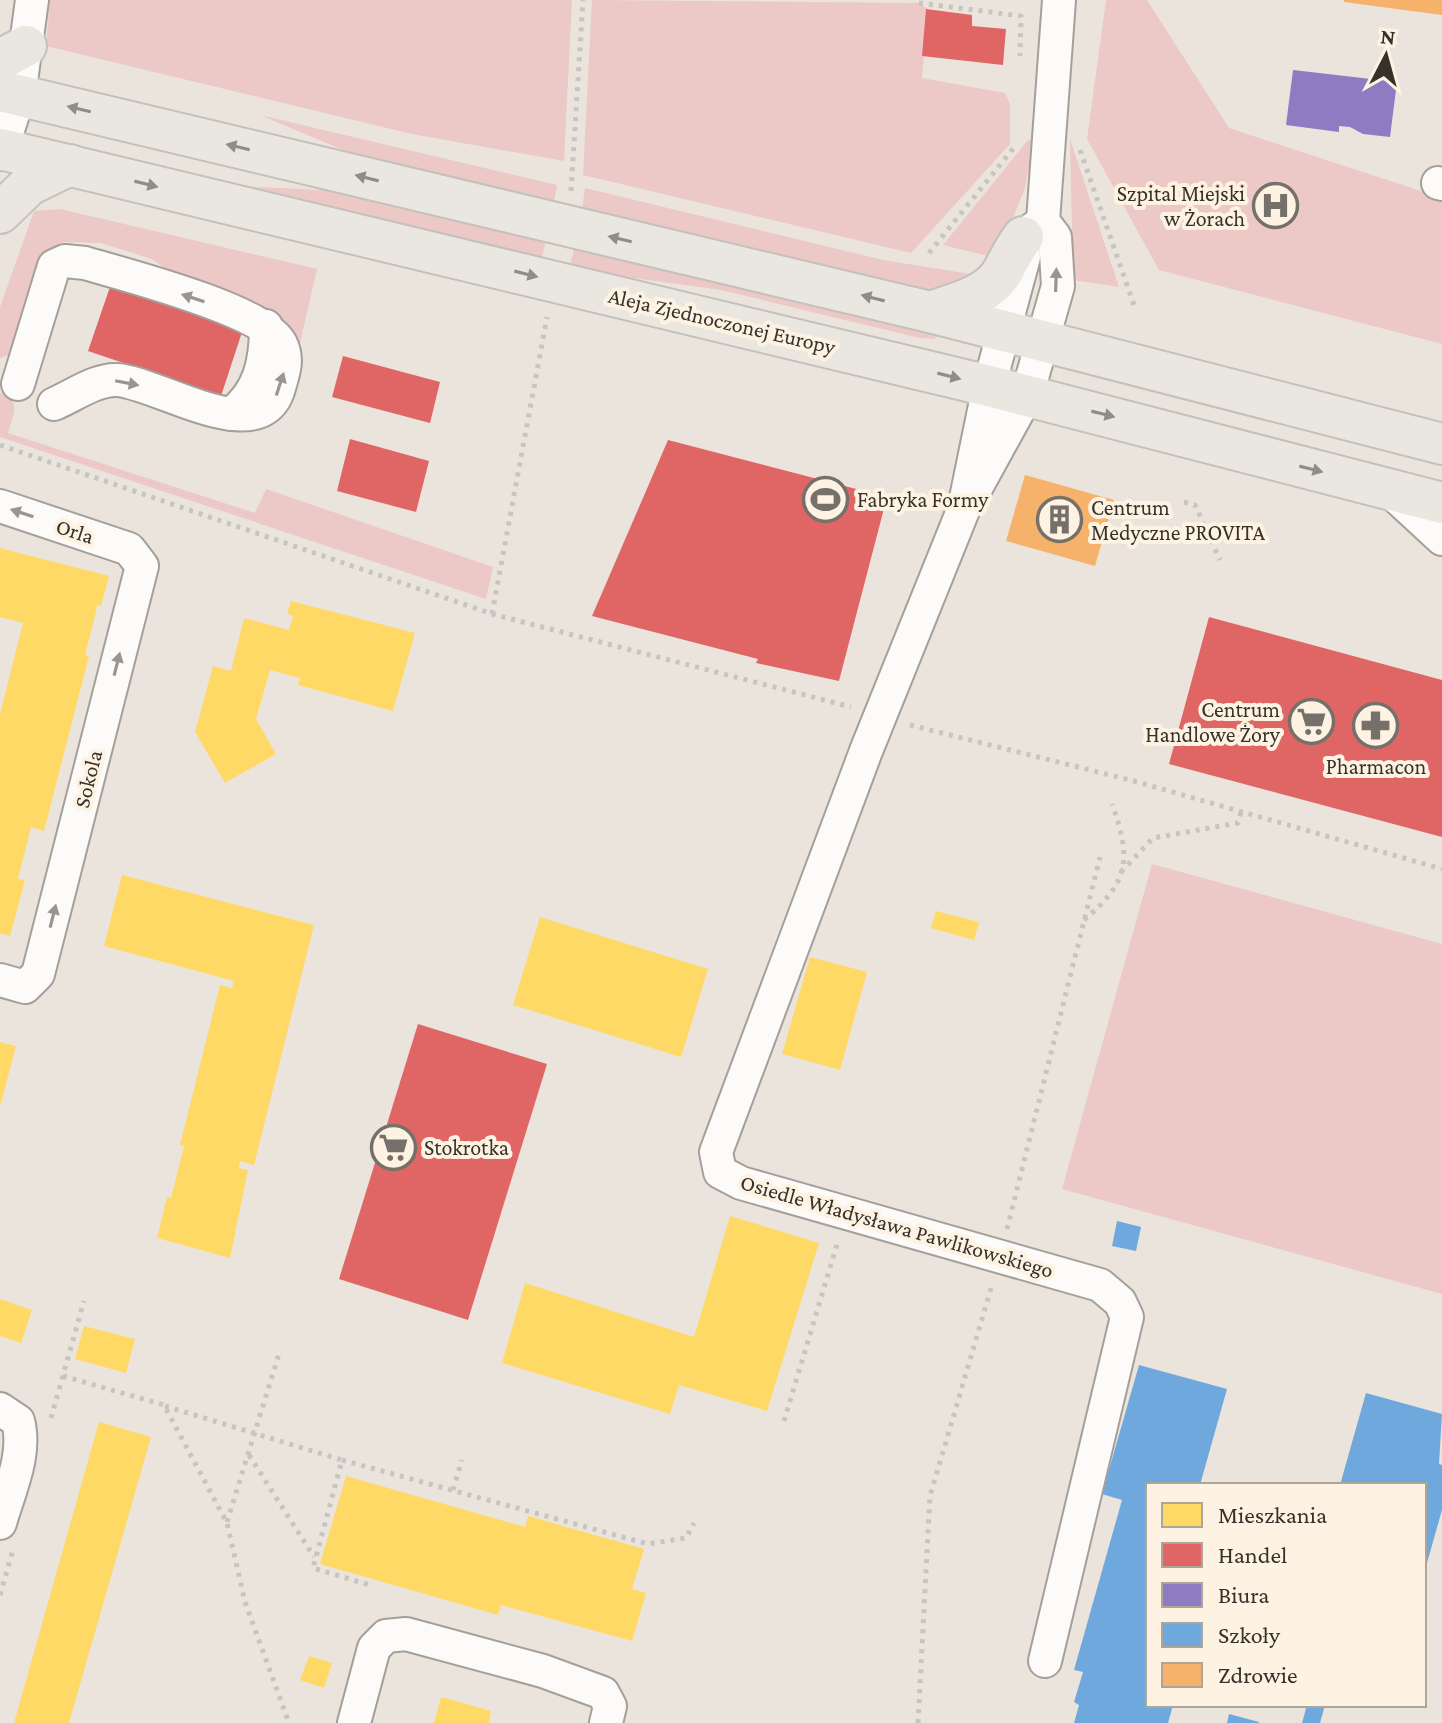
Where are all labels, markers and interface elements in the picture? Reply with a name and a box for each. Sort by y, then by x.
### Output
north arrow [1346,16,1426,96]
text: N [1379,23,1397,50]
one-way arrow [67,103,92,115]
one-way arrow [225,140,250,152]
one-way arrow [355,171,380,183]
one-way arrow [133,178,158,190]
place label: Szpital Miejski w Żorach [1117,181,1245,231]
hospital icon: Szpital Miejski w Żorach [1252,182,1300,230]
one-way arrow [607,232,632,245]
one-way arrow [1050,266,1063,292]
one-way arrow [514,268,539,281]
street label: Aleja Zjednoczonej Europy [606,283,839,359]
one-way arrow [181,291,205,303]
one-way arrow [861,292,886,304]
one-way arrow [937,370,962,383]
one-way arrow [274,372,286,396]
one-way arrow [114,377,139,389]
one-way arrow [1090,408,1115,420]
one-way arrow [1299,463,1324,475]
sports icon: Fabryka Formy [802,475,850,523]
place label: Fabryka Formy [857,487,989,512]
place label: Centrum Medyczne PROVITA [1091,495,1265,545]
building icon: Centrum Medyczne PROVITA [1036,496,1084,544]
one-way arrow [10,507,34,519]
street label: Orla [53,513,97,549]
one-way arrow [111,652,123,677]
place label: Centrum Handlowe Żory [1145,697,1281,747]
supermarket icon: Centrum Handlowe Żory [1287,698,1335,746]
pharmacy icon: Pharmacon [1352,701,1400,749]
street label: Sokola [69,748,107,810]
place label: Pharmacon [1326,754,1426,779]
one-way arrow [47,904,59,929]
supermarket icon: Stokrotka [369,1123,417,1171]
place label: Stokrotka [424,1135,509,1160]
street label: Osiedle Władysława Pawlikowskiego [738,1169,1056,1283]
legend [1146,1483,1426,1707]
text: Mieszkania [1218,1501,1327,1528]
text: Handel [1218,1541,1287,1568]
text: Biura [1218,1581,1269,1608]
text: Szkoły [1218,1621,1281,1648]
text: Zdrowie [1218,1661,1298,1688]

